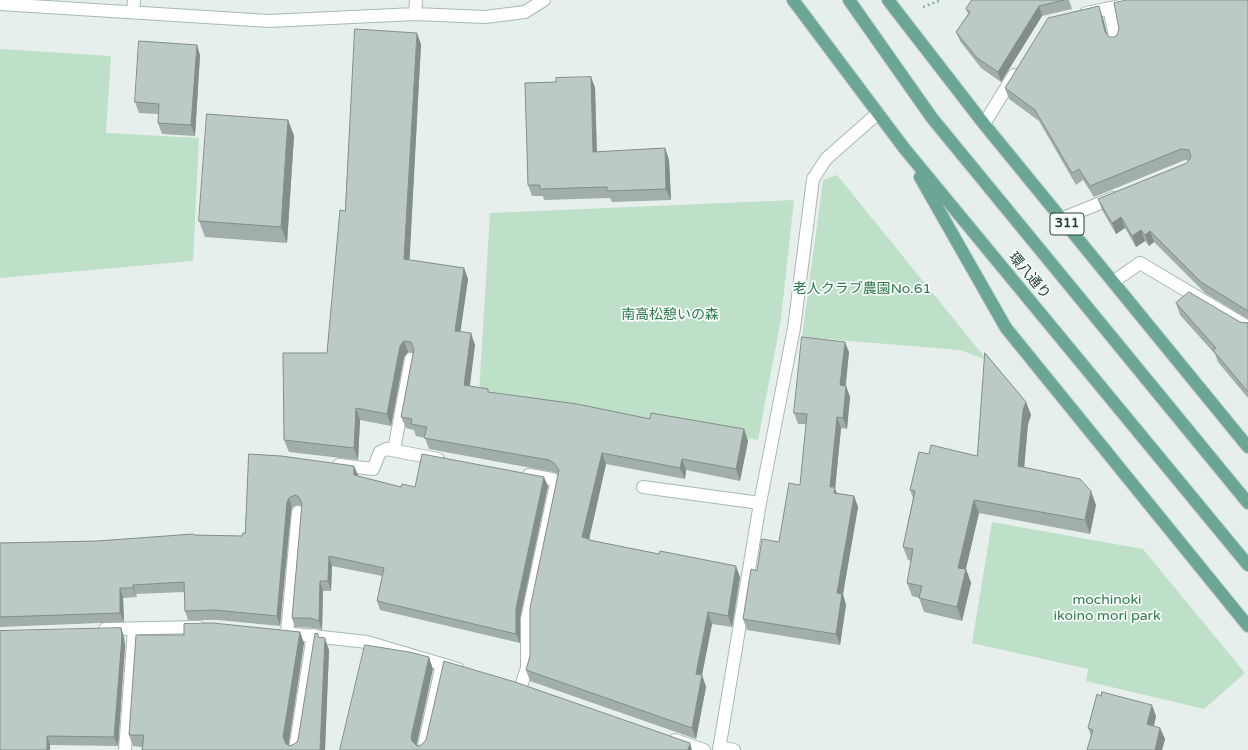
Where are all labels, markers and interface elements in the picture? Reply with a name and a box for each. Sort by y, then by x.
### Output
road number: 311 [1050,213,1084,235]
street label: 環八通り [1005,249,1053,303]
park label: 老人クラブ農園No.61 [793,281,931,297]
park label: 南高松憩いの森 [621,307,719,323]
park label: mochinoki ikoino mori park [1053,592,1161,624]

